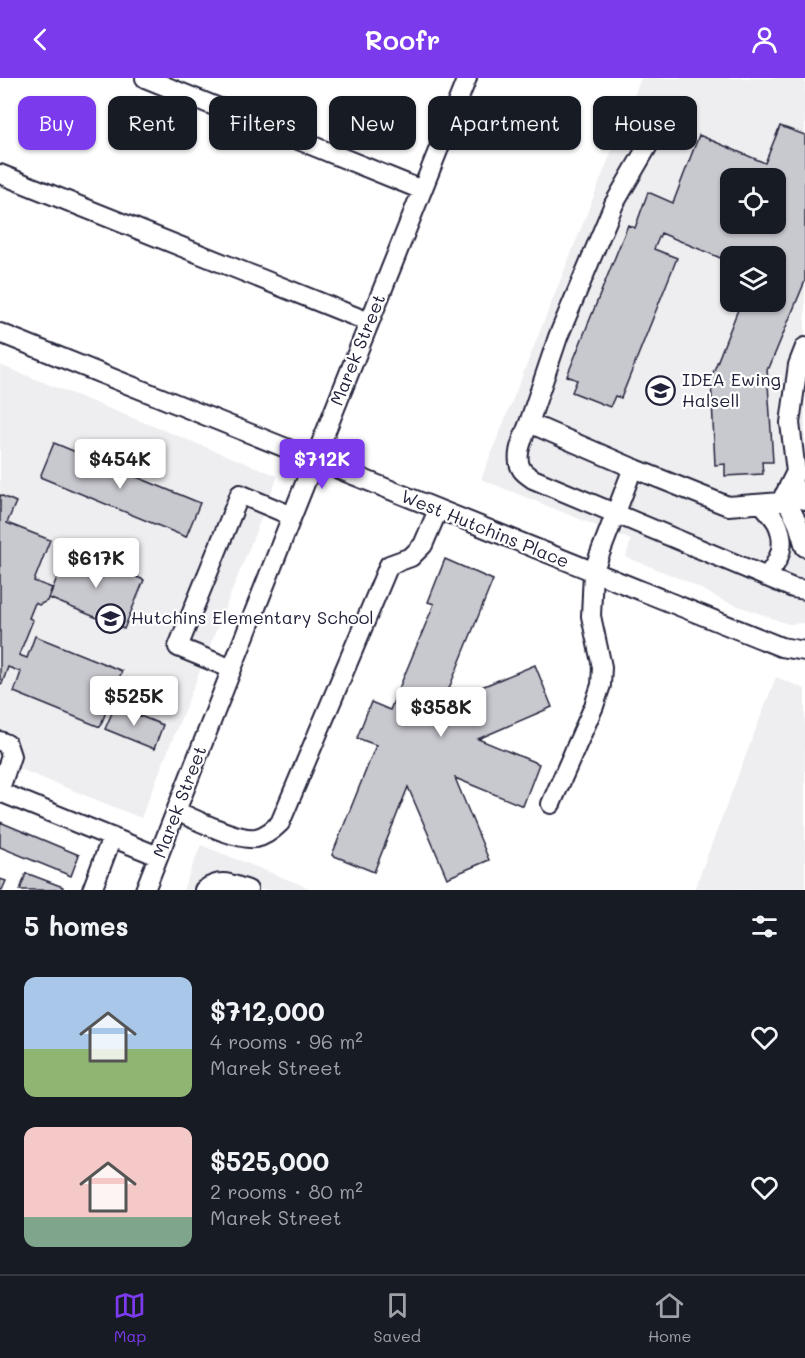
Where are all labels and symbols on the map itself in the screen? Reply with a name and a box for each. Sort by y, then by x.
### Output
street label: Marek Street [324,290,390,409]
place label: IDEA Ewing Halsell [682,367,781,412]
school or university icon: IDEA Ewing Halsell [645,374,677,406]
pin: $454K [78,439,162,490]
pin: $712K [280,439,364,490]
street label: West Hutchins Place [398,483,573,573]
pin: $617K [54,538,138,589]
school or university icon: Hutchins Elementary School [94,602,126,634]
place label: Hutchins Elementary School [131,605,374,629]
pin: $525K [92,676,176,727]
pin: $358K [399,687,483,738]
street label: Marek Street [147,742,211,861]

